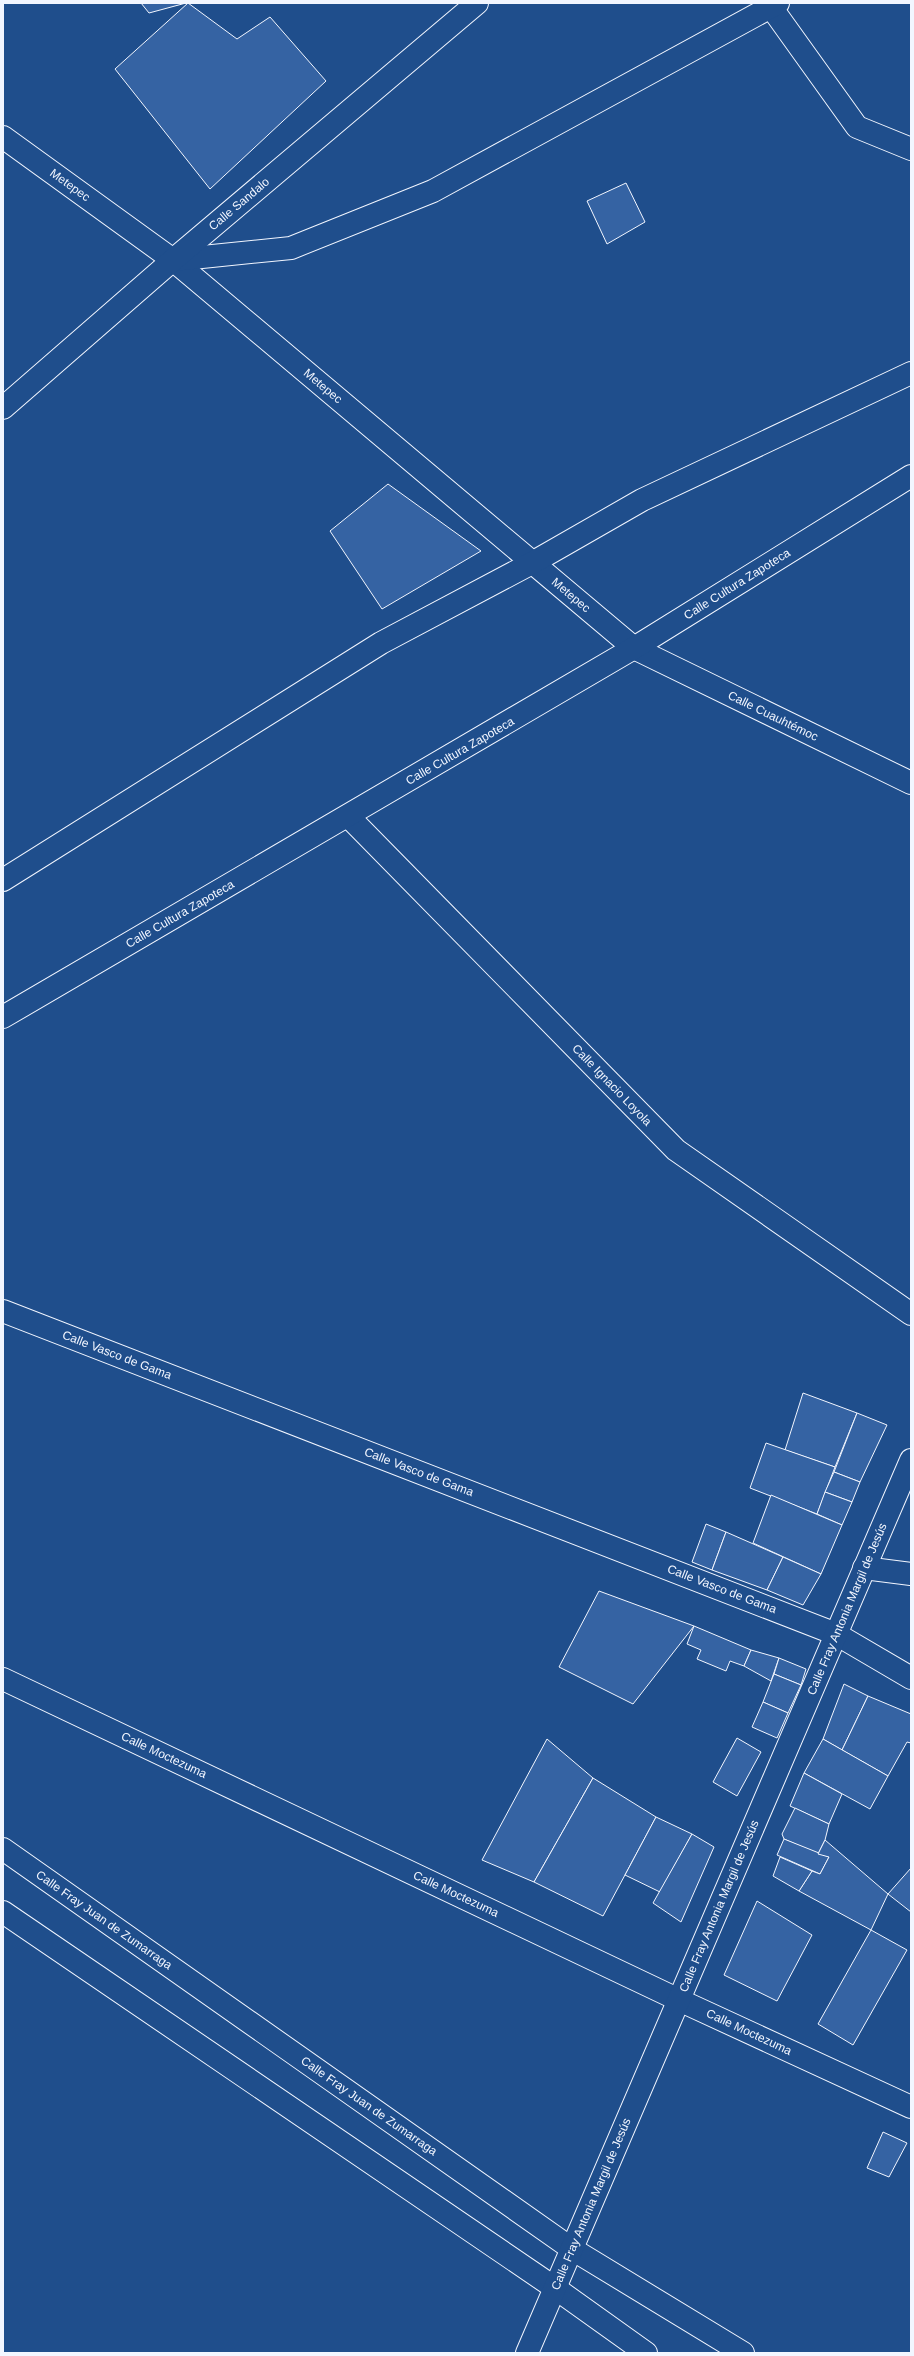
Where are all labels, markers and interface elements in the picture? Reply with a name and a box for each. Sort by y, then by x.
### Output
street label: Metepec [47,166,93,204]
street label: Calle Sandalo [206,174,272,233]
street label: Metepec [301,366,345,406]
street label: Calle Cultura Zapoteca [681,545,793,622]
street label: Metepec [549,575,593,615]
street label: Calle Cuauhtémoc [726,688,820,744]
street label: Calle Cultura Zapoteca [403,714,517,788]
street label: Calle Cultura Zapoteca [123,877,237,951]
street label: Calle Ignacio Loyola [569,1041,655,1129]
street label: Calle Vasco de Gama [60,1328,174,1382]
street label: Calle Vasco de Gama [362,1445,476,1499]
street label: Calle Fray Antonia Margil de Jesús [804,1521,890,1697]
street label: Calle Vasco de Gama [665,1562,779,1616]
street label: Calle Moctezuma [119,1729,209,1781]
street label: Calle Fray Antonia Margil de Jesús [676,1818,762,1994]
street label: Calle Fray Juan de Zumarraga [33,1868,175,1973]
street label: Calle Moctezuma [411,1868,501,1920]
street label: Calle Moctezuma [704,2006,794,2058]
street label: Calle Fray Juan de Zumarraga [298,2054,440,2159]
street label: Calle Fray Antonia Margil de Jesús [548,2116,634,2292]

